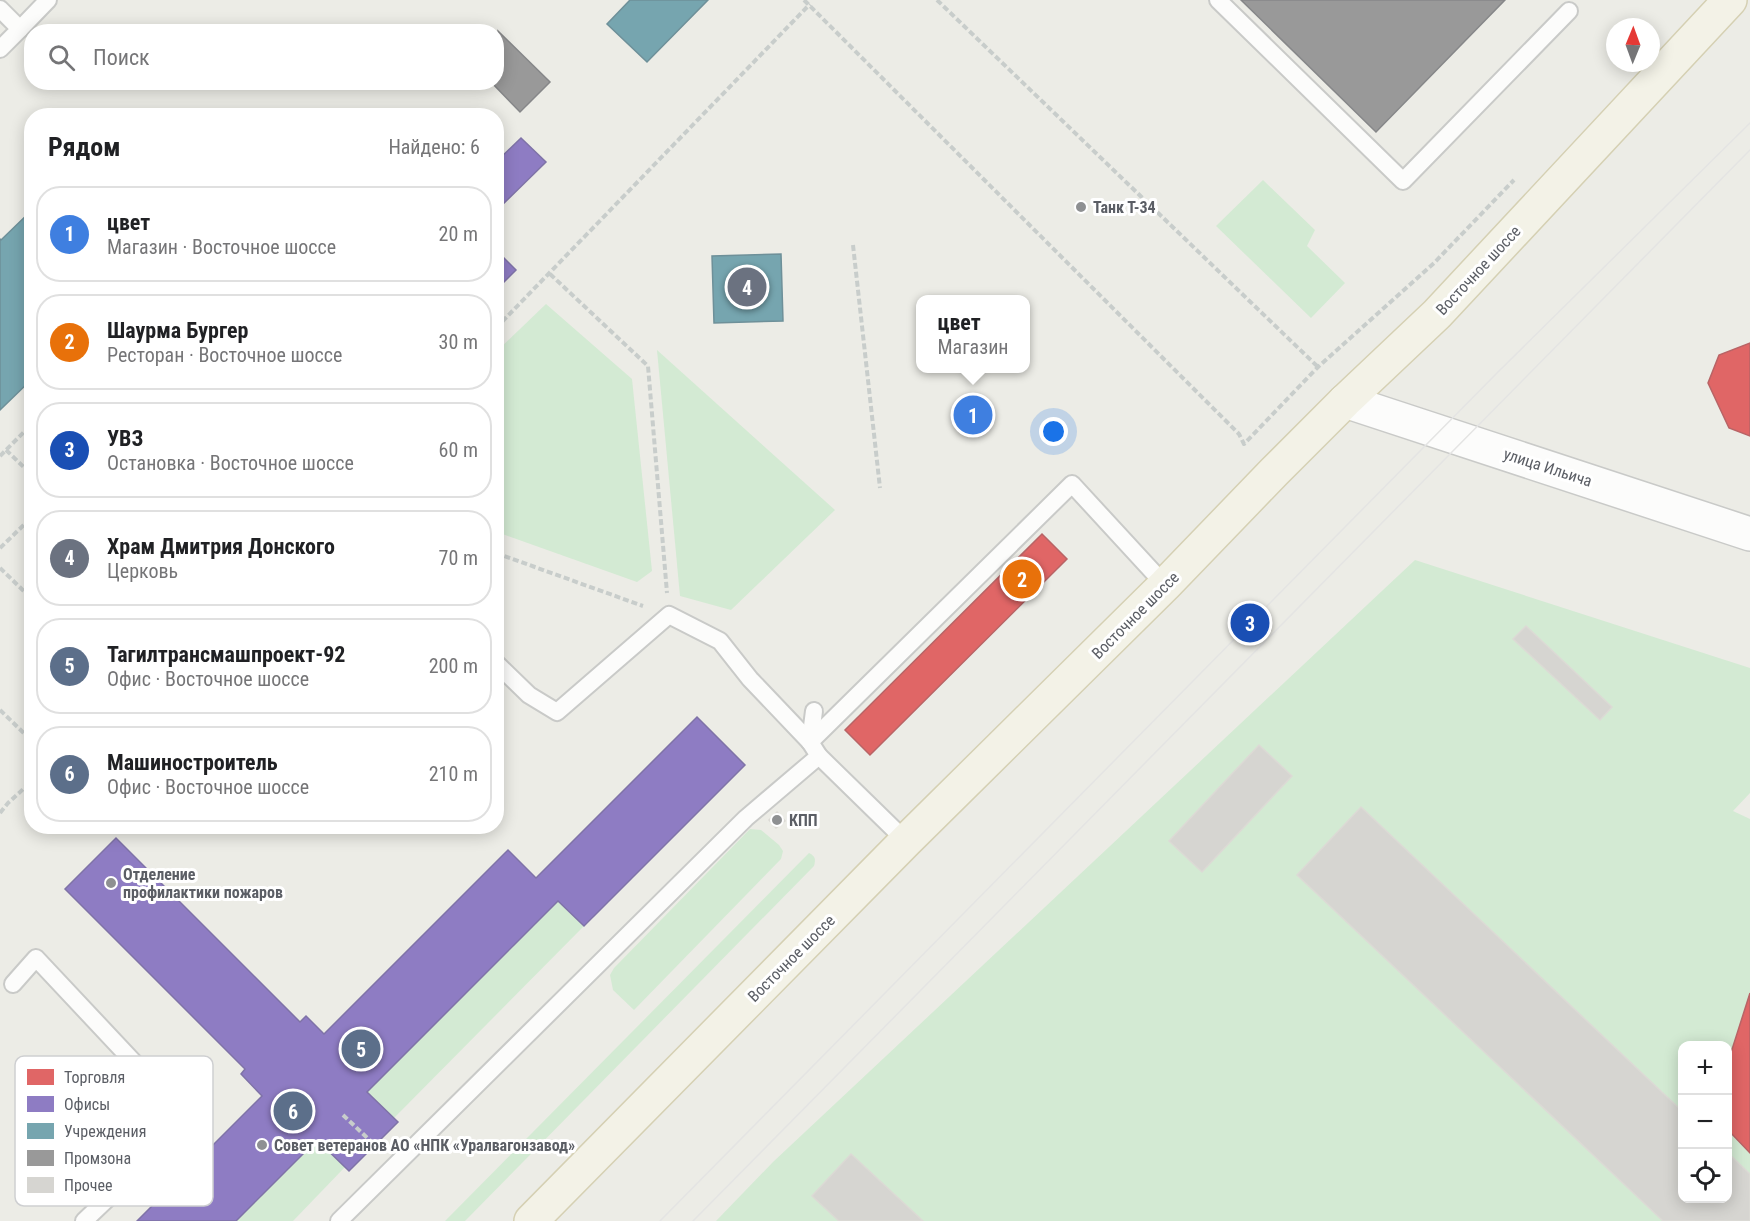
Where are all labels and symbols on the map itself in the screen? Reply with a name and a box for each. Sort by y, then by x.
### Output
north arrow [1606,18,1660,72]
place label: Танк Т-34 [1093,198,1156,217]
marker: Танк Т-34 [1074,200,1088,214]
street label: Восточное шоссе [1432,222,1525,319]
pin: 4 [728,264,766,310]
pin: 1 [954,392,992,438]
your location [1039,417,1068,446]
street label: улица Ильича [1501,444,1594,491]
pin: 2 [1002,556,1042,602]
street label: Восточное шоссе [1088,568,1183,663]
pin: 3 [1230,600,1270,646]
place label: КПП [789,811,818,830]
marker: КПП [770,813,784,827]
place label: Отделение профилактики пожаров [123,865,283,902]
marker: Отделение профилактики пожаров [104,876,118,890]
street label: Восточное шоссе [744,911,839,1006]
pin: 5 [342,1026,380,1072]
legend [15,1056,213,1206]
text: Торговля [64,1068,125,1087]
pin: 6 [274,1088,312,1134]
text: Офисы [64,1095,110,1114]
text: Учреждения [64,1122,146,1141]
place label: Совет ветеранов АО «НПК «Уралвагонзавод» [274,1136,575,1155]
marker: Совет ветеранов АО «НПК «Уралвагонзавод» [255,1138,269,1152]
text: Промзона [64,1149,131,1168]
text: Прочее [64,1176,113,1195]

